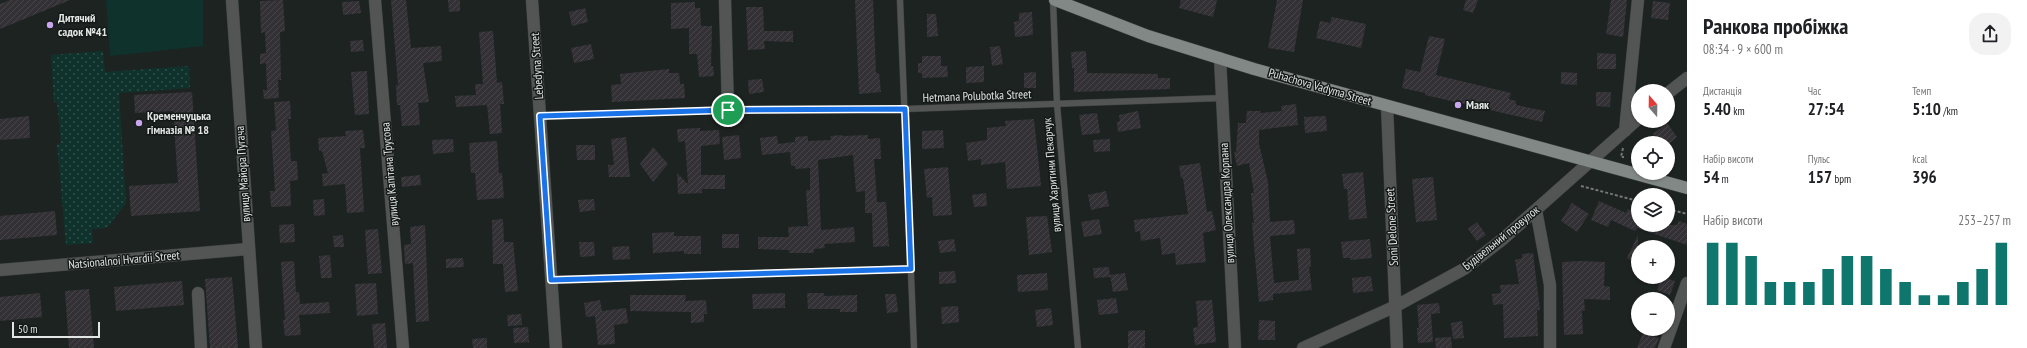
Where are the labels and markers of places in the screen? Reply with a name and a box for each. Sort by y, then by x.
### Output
place label: Дитячий садок №41 [58,10,108,39]
marker: Дитячий садок №41 [45,20,55,30]
pin [711,93,745,127]
place label: Маяк [1466,97,1489,112]
marker: Маяк [1453,100,1463,110]
place label: Кременчуцька гімназія № 18 [147,108,211,137]
marker: Кременчуцька гімназія № 18 [134,118,144,128]

